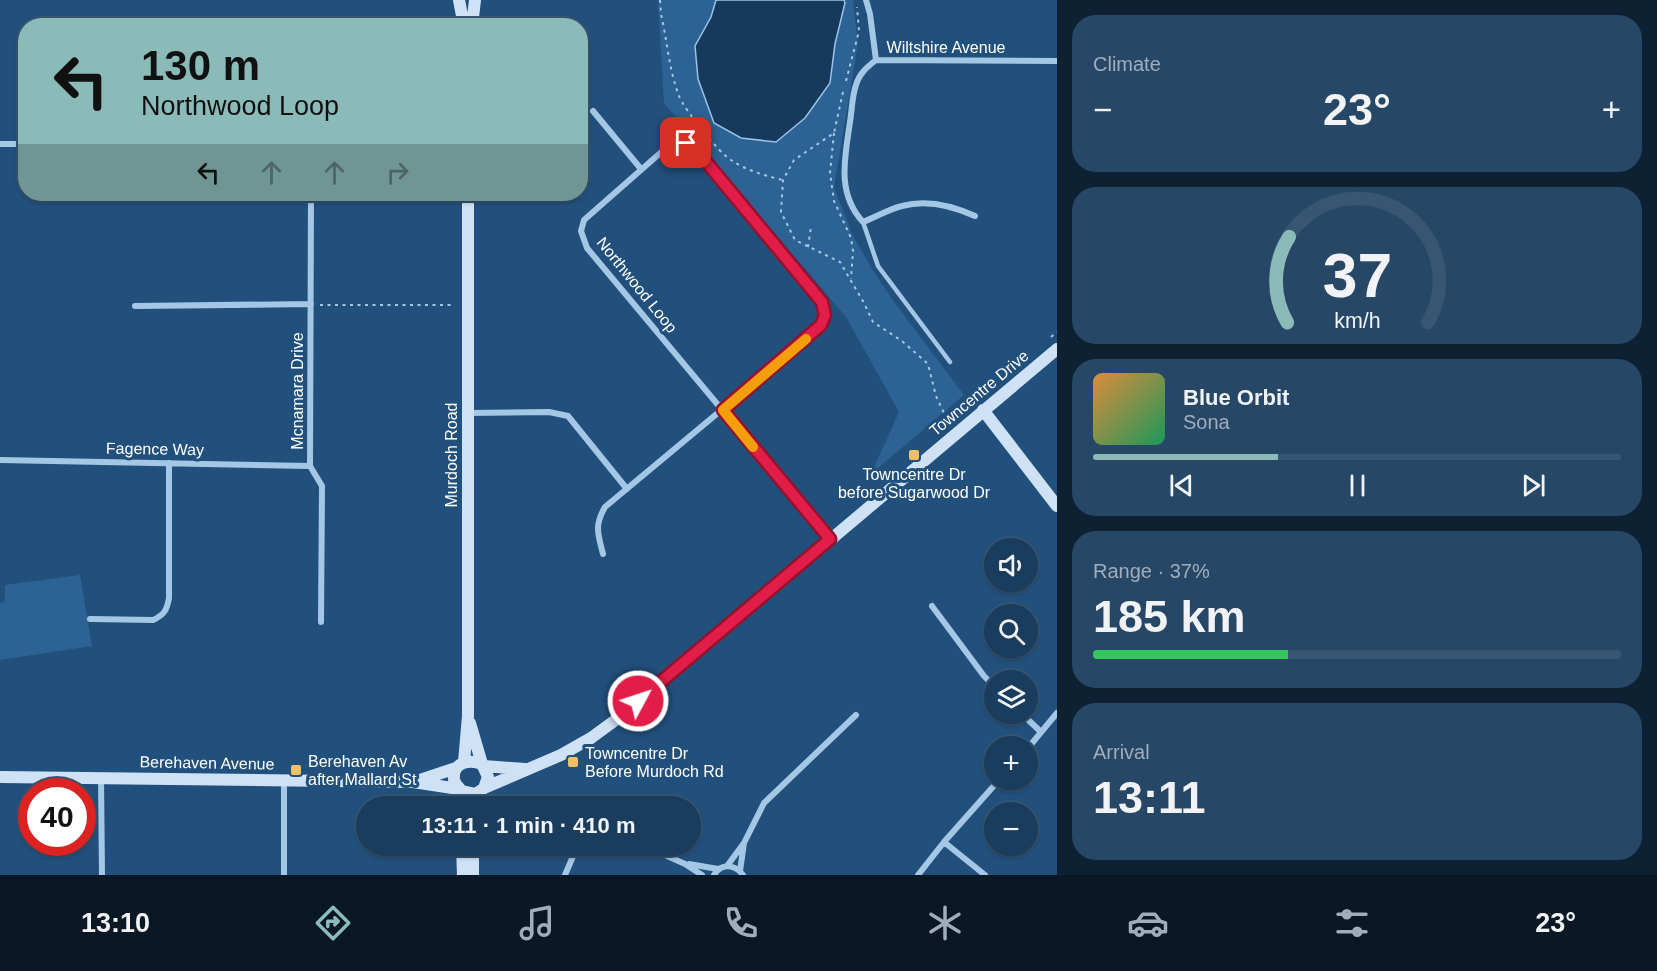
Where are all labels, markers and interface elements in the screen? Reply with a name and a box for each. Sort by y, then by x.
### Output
street label: Wiltshire Avenue [887,39,1006,56]
icon: left [42,42,120,120]
text: 130 m [141,42,260,89]
text: Climate [1093,53,1161,75]
text: 23° [1323,84,1391,135]
text: Northwood Loop [141,91,339,121]
text: − [1093,91,1112,128]
text: + [1602,91,1621,128]
pin [660,117,711,168]
icon: arrive [669,126,702,159]
icon: left [192,156,225,189]
icon: ahead [255,156,288,189]
icon: ahead [318,156,351,189]
icon: right [381,156,414,189]
street label: Northwood Loop [593,234,681,336]
text: 37 [1322,241,1392,310]
text: km/h [1334,309,1380,333]
street label: Mcnamara Drive [289,332,306,450]
street label: Towncentre Drive [926,347,1032,439]
text: Blue Orbit [1183,385,1289,410]
street label: Murdoch Road [443,403,460,507]
text: Sona [1183,411,1230,433]
street label: Fagence Way [106,440,204,458]
marker: Towncentre Dr before Sugarwood Dr [907,448,921,462]
place label: Towncentre Dr before Sugarwood Dr [838,466,991,501]
icon: previous [1165,469,1198,502]
icon: pause [1341,469,1374,502]
icon: next [1517,469,1550,502]
map controls [984,538,1038,856]
button: sound [984,538,1038,592]
text: Range · 37% [1093,560,1210,582]
text: 185 km [1093,591,1246,642]
button: search [984,604,1038,658]
position arrow [606,669,670,733]
button: layers [984,670,1038,724]
button: + [984,736,1038,790]
text: Arrival [1093,741,1150,763]
place label: Towncentre Dr Before Murdoch Rd [585,745,724,780]
street label: Berehaven Avenue [139,753,275,773]
place label: Berehaven Av after Mallard St [308,753,417,788]
marker: Towncentre Dr Before Murdoch Rd [566,755,580,769]
marker: Berehaven Av after Mallard St [289,763,303,777]
text: 13:11 [1093,772,1206,823]
speed limit sign: 40 [18,778,96,856]
button: − [984,802,1038,856]
text: 13:11 · 1 min · 410 m [422,813,636,838]
icon: directions [312,902,354,944]
icon: music [516,902,558,944]
icon: phone [720,902,762,944]
icon: climate [924,902,966,944]
icon: car [1127,902,1169,944]
icon: filters [1331,902,1373,944]
text: 13:10 [81,908,150,938]
text: 23° [1535,908,1576,938]

